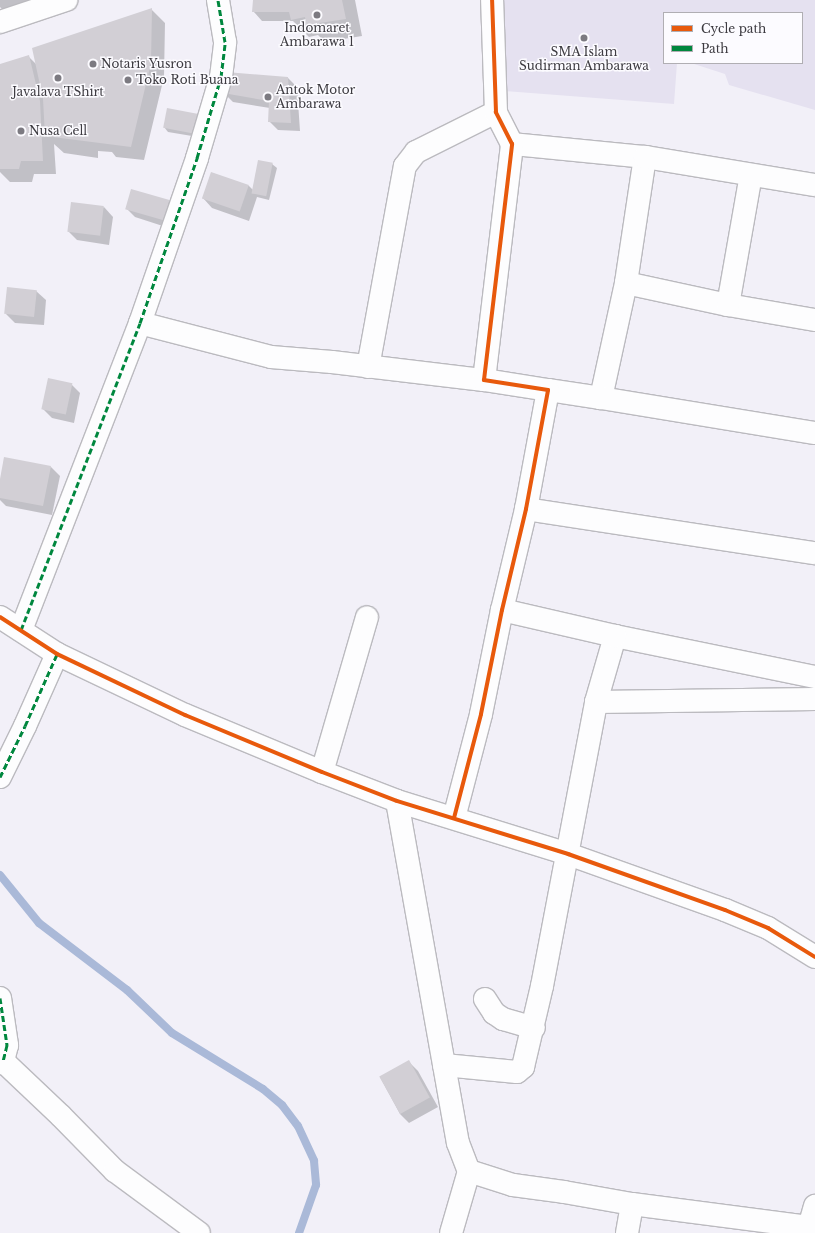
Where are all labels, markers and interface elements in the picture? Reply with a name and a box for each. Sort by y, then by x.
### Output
marker: Indomaret Ambarawa 1 [312,10,322,20]
legend [663,12,803,64]
place label: Indomaret Ambarawa 1 [280,21,354,49]
text: Cycle path [701,21,766,36]
marker: SMA Islam Sudirman Ambarawa [579,33,589,43]
text: Path [701,41,729,56]
place label: SMA Islam Sudirman Ambarawa [519,45,649,73]
place label: Notaris Yusron [101,57,193,71]
marker: Notaris Yusron [88,59,98,69]
marker: Javalava TShirt [53,73,63,83]
place label: Toko Roti Buana [136,73,238,87]
marker: Toko Roti Buana [123,75,133,85]
place label: Antok Motor Ambarawa [276,83,355,111]
place label: Javalava TShirt [12,85,104,99]
marker: Antok Motor Ambarawa [263,92,273,102]
place label: Nusa Cell [29,124,87,138]
marker: Nusa Cell [16,126,26,136]

